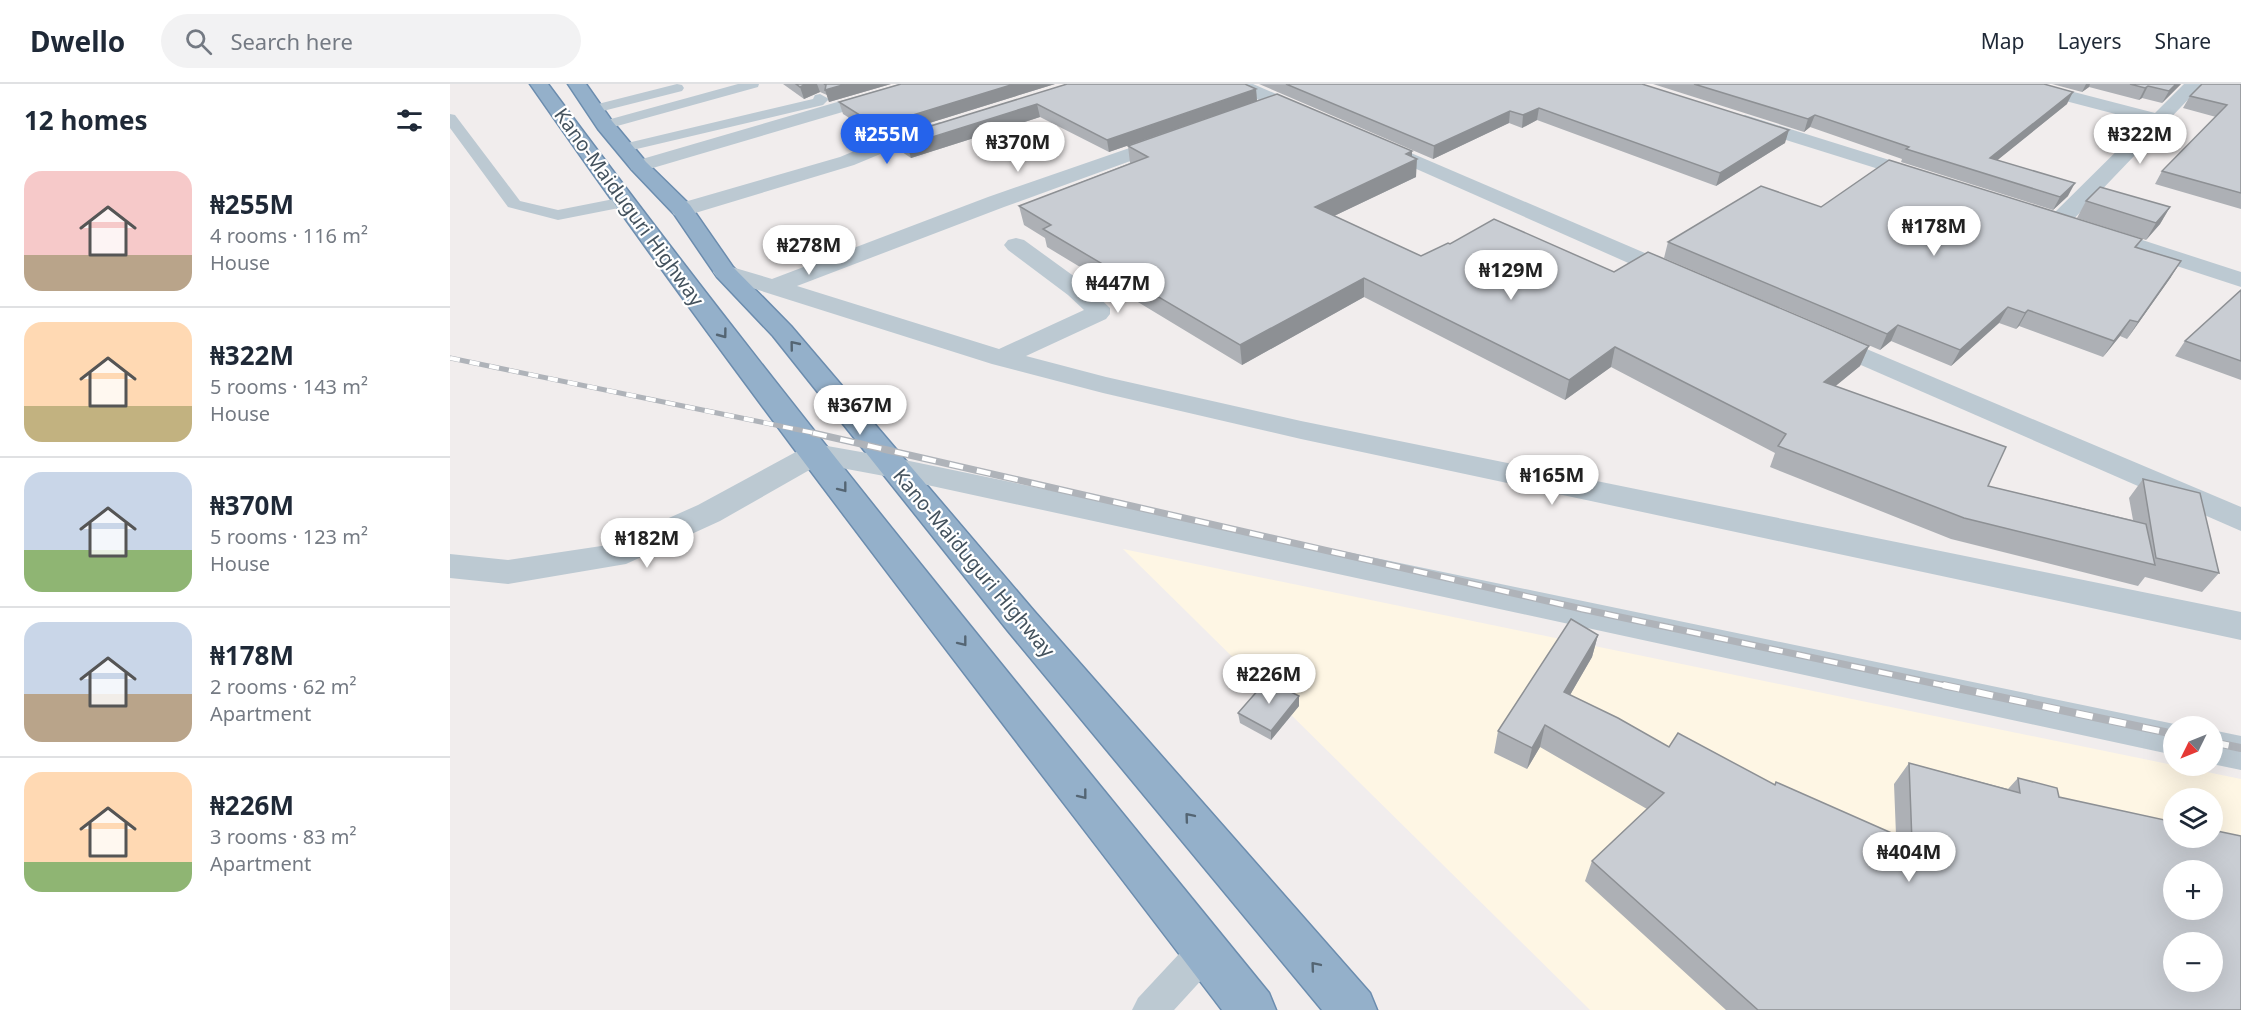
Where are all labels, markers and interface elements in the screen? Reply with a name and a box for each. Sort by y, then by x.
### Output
search box [161,14,581,68]
text: Dwello [30,22,125,60]
icon: search [182,25,215,58]
text: Search here [230,26,353,56]
text: Map [1981,27,2025,55]
text: Layers [2058,27,2122,55]
text: Share [2155,27,2211,55]
text: 12 homes [24,102,148,138]
street label: Kano-Maiduguri Highway [548,102,711,312]
icon: filters [393,104,426,137]
pin: ₦255M [845,114,929,165]
pin: ₦322M [2098,114,2182,165]
text: ₦255M [855,120,919,147]
text: ₦322M [2108,120,2172,147]
pin: ₦370M [976,122,1060,173]
text: ₦370M [986,128,1050,155]
text: ₦255M [210,186,294,222]
icon: home [72,195,144,267]
pin: ₦178M [1892,206,1976,257]
text: ₦178M [1902,212,1966,239]
text: 4 rooms · 116 m² [210,222,368,249]
pin: ₦278M [767,225,851,276]
text: ₦278M [777,231,841,258]
text: House [210,249,270,276]
pin: ₦129M [1469,250,1553,301]
text: ₦129M [1479,256,1543,283]
pin: ₦447M [1076,263,1160,314]
text: ₦447M [1086,269,1150,296]
one-way arrow [716,328,727,339]
text: ₦322M [210,337,294,373]
one-way arrow [790,341,801,352]
icon: home [72,346,144,418]
text: 5 rooms · 143 m² [210,373,368,400]
pin: ₦367M [818,385,902,436]
text: ₦367M [828,391,892,418]
text: House [210,400,270,427]
pin: ₦165M [1510,455,1594,506]
text: ₦165M [1520,461,1584,488]
street label: Kano-Maiduguri Highway [887,463,1062,663]
one-way arrow [836,481,847,492]
text: ₦370M [210,487,294,523]
icon: home [72,496,144,568]
pin: ₦182M [605,518,689,569]
text: 5 rooms · 123 m² [210,523,368,550]
text: ₦182M [615,524,679,551]
text: House [210,550,270,577]
one-way arrow [956,635,967,646]
text: ₦178M [210,637,294,673]
icon: home [72,646,144,718]
pin: ₦226M [1227,654,1311,705]
text: ₦226M [1237,660,1301,687]
text: 2 rooms · 62 m² [210,673,357,700]
text: Apartment [210,700,311,727]
north arrow [2163,716,2223,776]
map controls [2163,716,2223,992]
text: ₦226M [210,787,294,823]
one-way arrow [1076,788,1087,799]
button: layers [2163,788,2223,848]
icon: home [72,796,144,868]
one-way arrow [1185,813,1196,824]
text: 3 rooms · 83 m² [210,823,357,850]
pin: ₦404M [1867,832,1951,883]
text: ₦404M [1877,838,1941,865]
text: Apartment [210,850,311,877]
button: + [2163,860,2223,920]
button: − [2163,932,2223,992]
one-way arrow [1311,962,1322,972]

